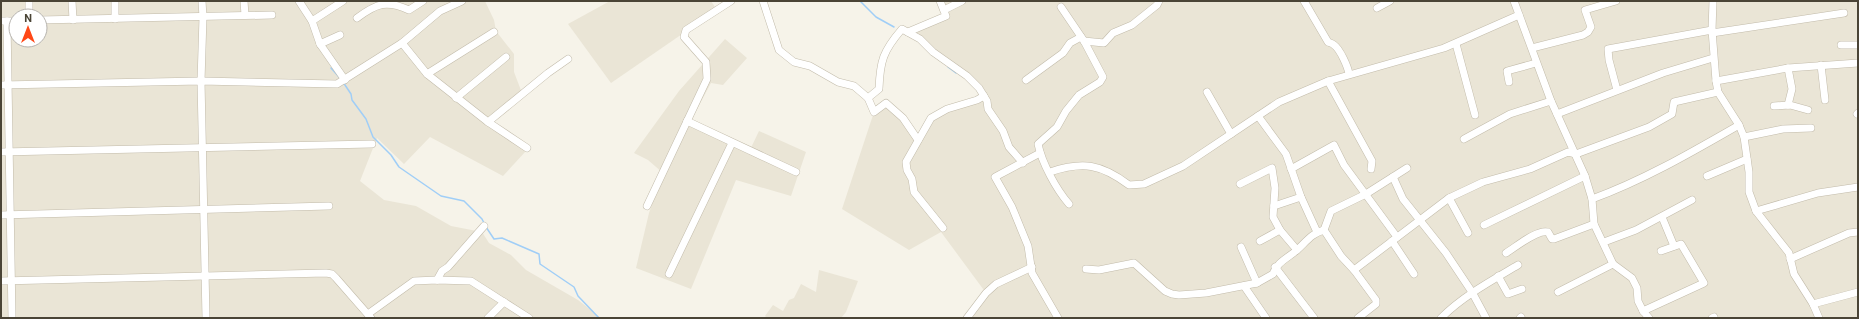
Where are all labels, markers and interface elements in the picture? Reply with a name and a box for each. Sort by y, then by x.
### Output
north arrow [8,8,48,48]
text: N [24,12,32,25]

